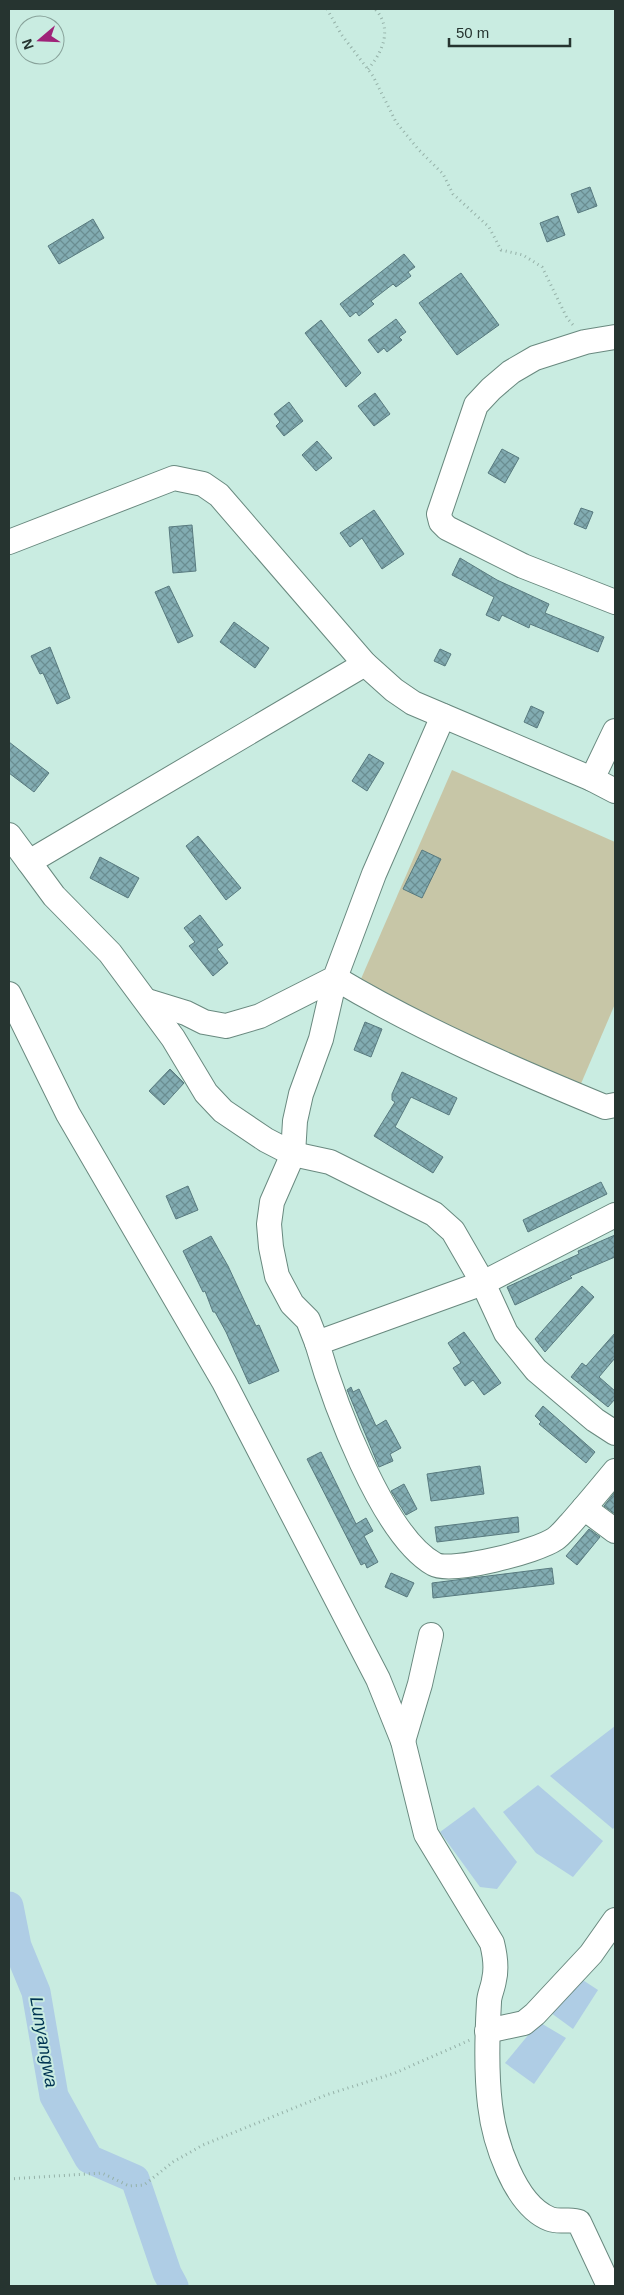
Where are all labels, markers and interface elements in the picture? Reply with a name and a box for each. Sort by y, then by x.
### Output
north arrow [15,15,65,65]
scale bar [449,15,570,47]
text: 50 m [456,24,489,41]
text: N [18,37,37,52]
water label: Lunyangwa [26,1995,62,2089]

